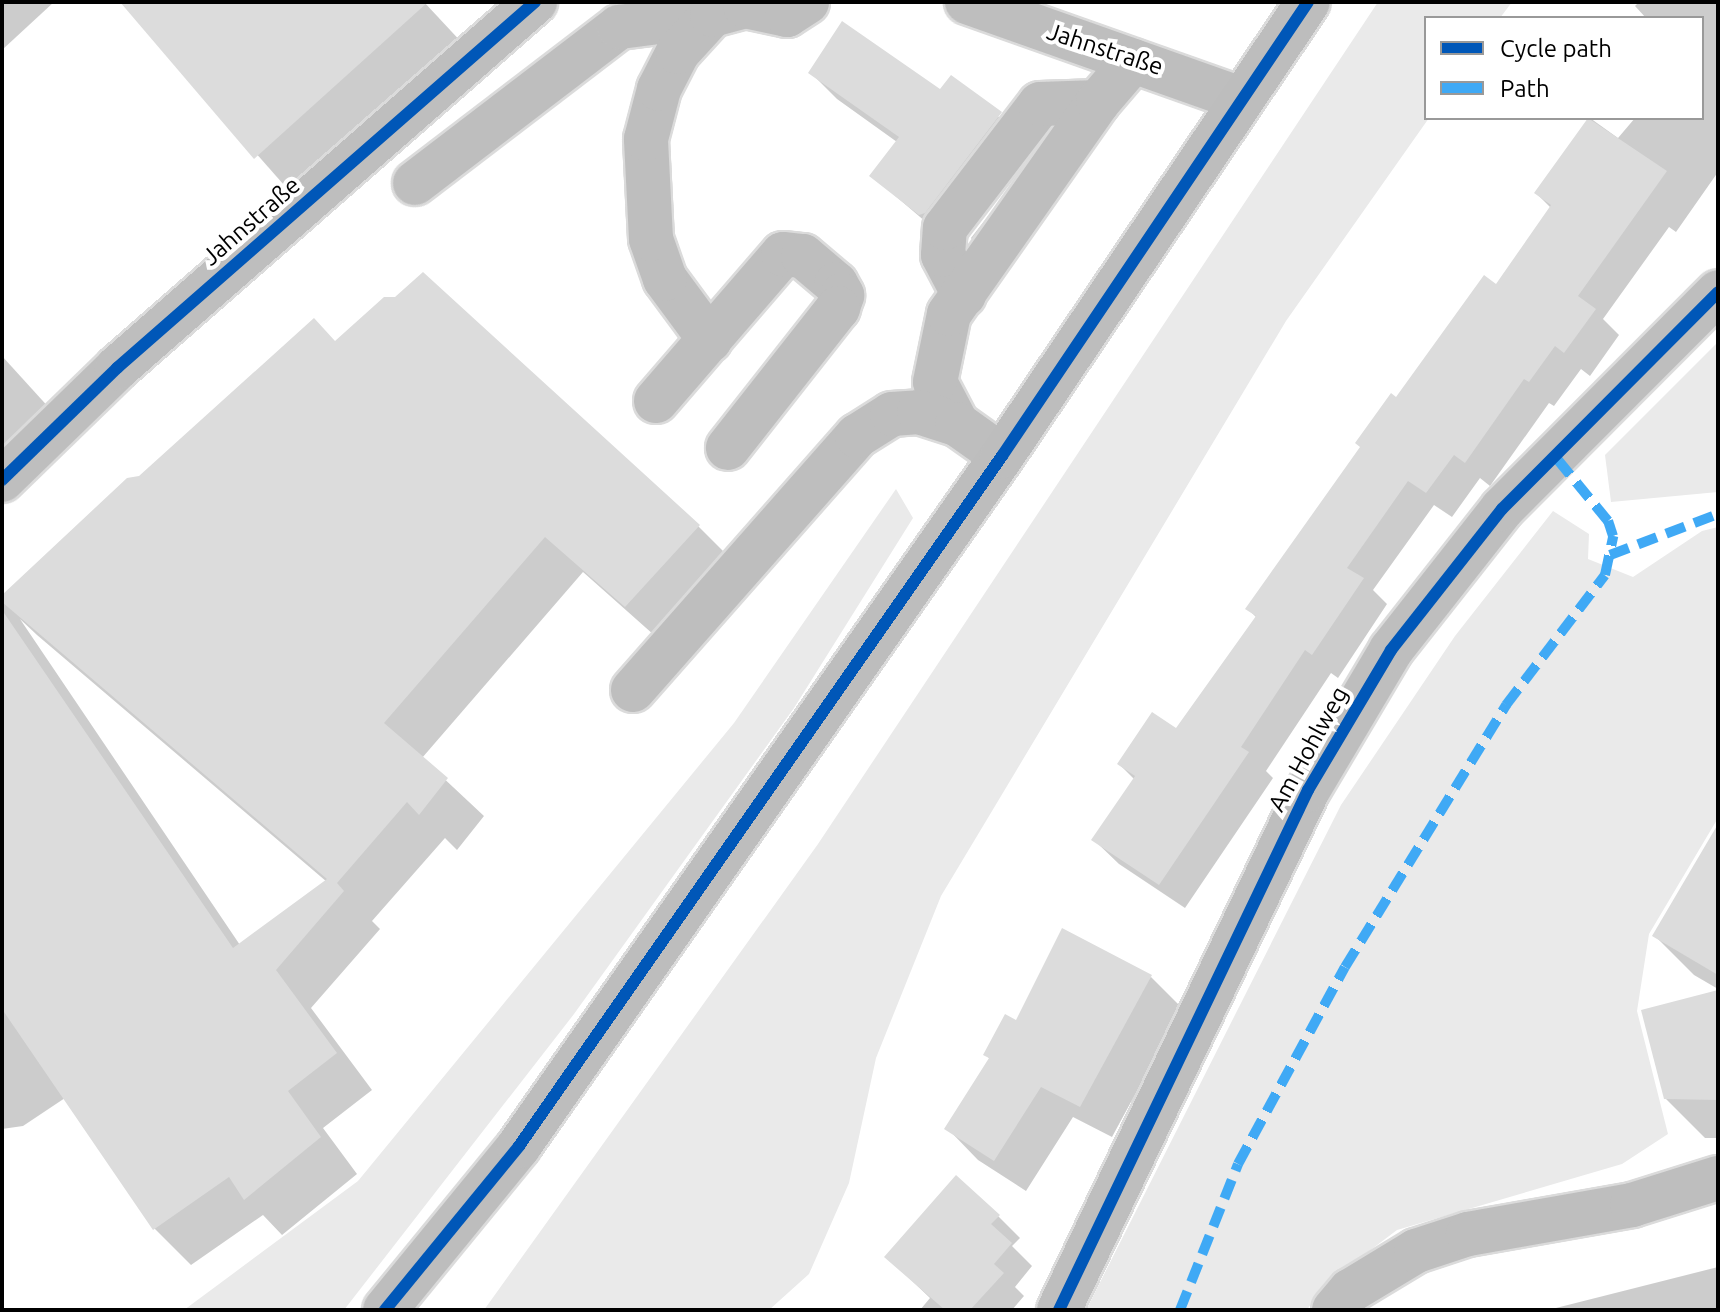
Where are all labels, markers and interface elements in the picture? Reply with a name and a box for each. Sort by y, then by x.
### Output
legend [1424,16,1704,120]
street label: Jahnstraße [1043,17,1167,81]
text: Cycle path [1500,35,1612,62]
text: Path [1500,75,1550,102]
street label: Jahnstraße [196,171,306,271]
street label: Am Hohlweg [1262,682,1354,816]

